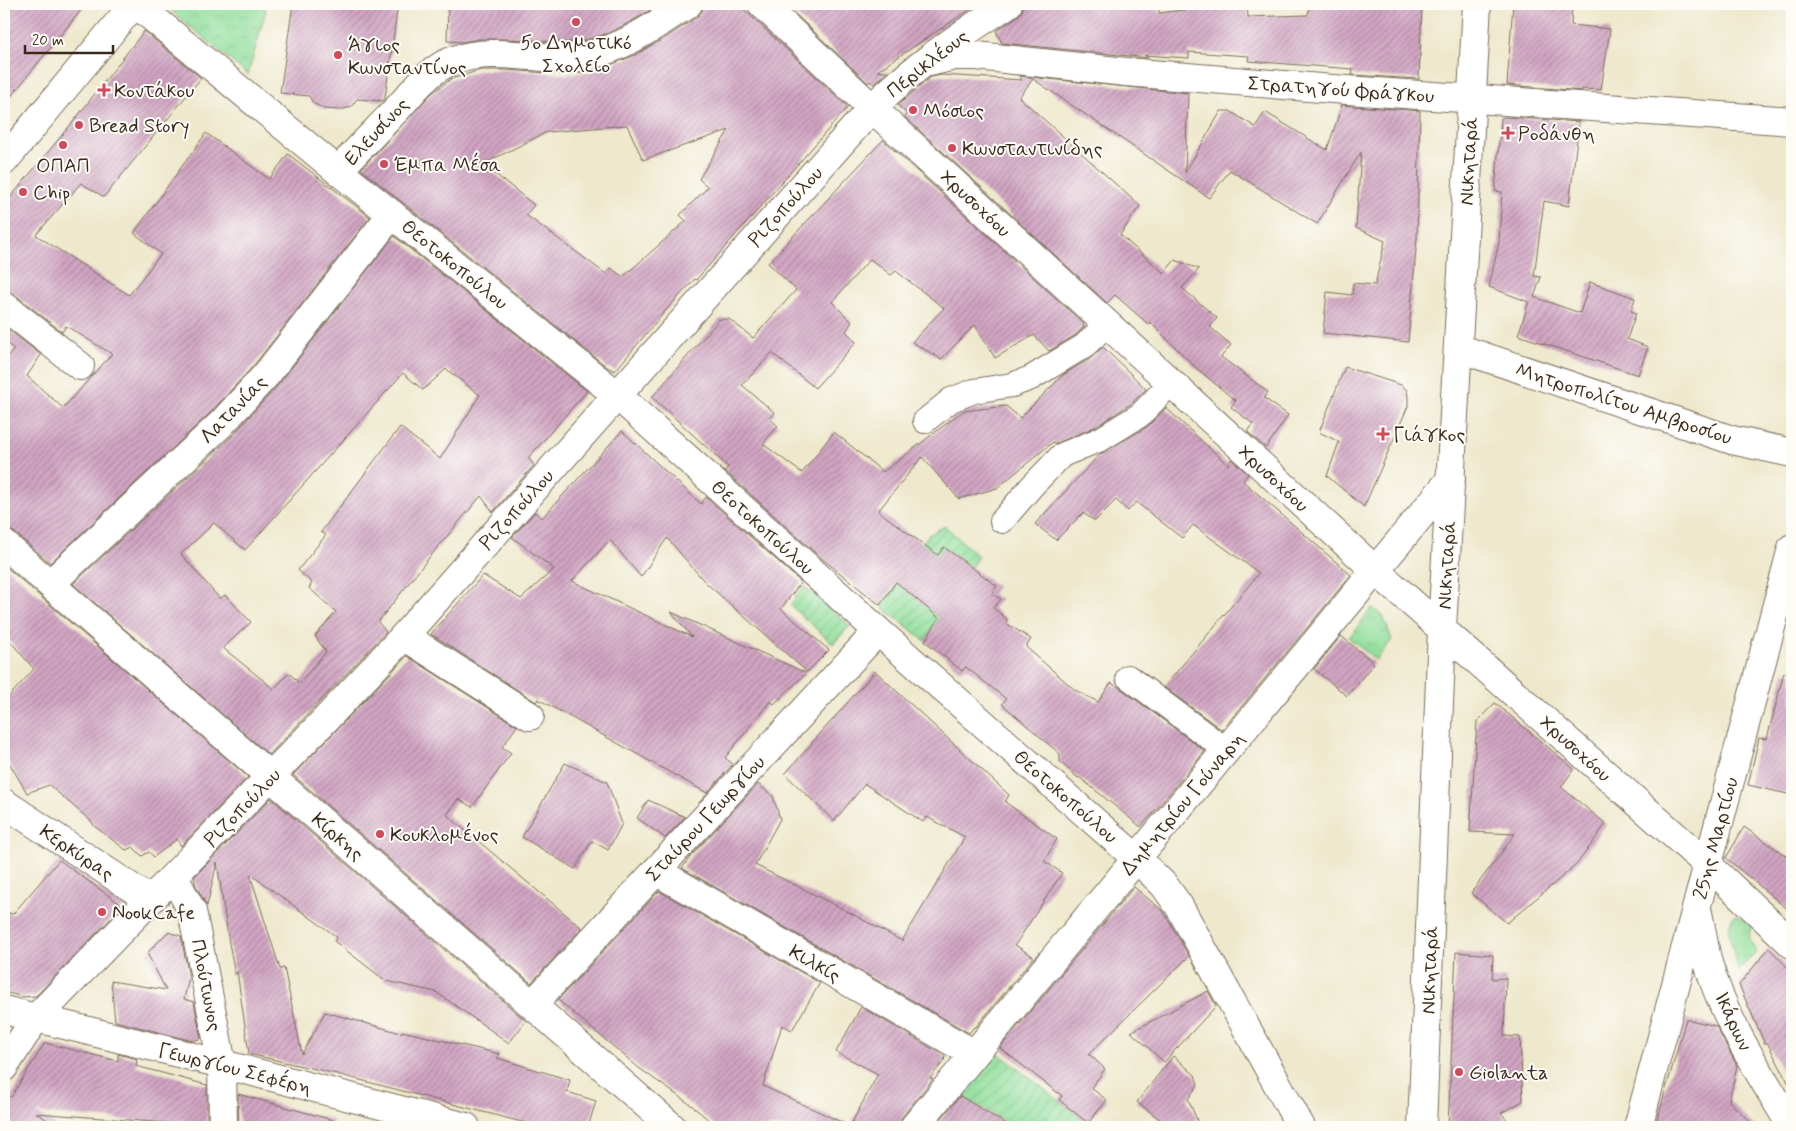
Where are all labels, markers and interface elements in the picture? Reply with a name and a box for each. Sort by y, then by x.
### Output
marker: 5ο Δημοτικό Σχολείο [570,16,582,28]
scale bar [25,22,112,54]
street label: Περικλέους [881,23,975,105]
place label: 5ο Δημοτικό Σχολείο [520,30,632,80]
text: 20 m [32,31,64,51]
place label: Άγιος Κωνσταντίνος [348,32,467,82]
marker: Άγιος Κωνσταντίνος [332,49,344,61]
street label: Στρατηγού Φράγκου [1247,71,1435,110]
place label: Κοντάκου [114,78,194,105]
marker: Κοντάκου [98,84,110,96]
street label: Ελευσίνος [339,92,416,172]
place label: Μόσιος [923,98,984,125]
marker: Μόσιος [907,104,919,116]
place label: Bread Story [89,113,189,140]
street label: Νικηταρά [1454,116,1485,206]
marker: Bread Story [73,119,85,131]
place label: Ροδάνθη [1518,121,1595,148]
marker: Ροδάνθη [1502,127,1514,139]
place label: Κωνσταντινίδης [962,136,1103,163]
marker: ΟΠΑΠ [57,139,69,151]
marker: Κωνσταντινίδης [946,142,958,154]
place label: Έμπα Μέσα [394,152,502,179]
place label: ΟΠΑΠ [36,153,90,180]
marker: Έμπα Μέσα [378,158,390,170]
street label: Ριζοπούλου [743,161,830,253]
street label: Χρυσοχόου [934,164,1016,244]
place label: Chip [33,180,70,207]
marker: Chip [17,186,29,198]
street label: Θεοτοκοπούλου [395,214,513,317]
street label: Μητροπολίτου Αμβροσίου [1512,357,1735,452]
street label: Λατανίας [194,370,274,450]
place label: Γιάγκος [1393,422,1466,449]
marker: Γιάγκος [1377,428,1389,440]
street label: Χρυσοχόου [1232,439,1314,519]
street label: Ριζοπούλου [474,464,561,556]
street label: Θεοτοκοπούλου [704,474,820,582]
street label: Νικηταρά [1432,520,1463,610]
street label: Χρυσοχόου [1533,710,1617,789]
street label: Δημητρίου Γούναρη [1115,726,1251,882]
street label: Θεοτοκοπούλου [1007,744,1123,850]
street label: Σταύρου Γεωργίου [640,750,772,888]
street label: Ριζοπούλου [199,763,288,853]
street label: 25ης Μαρτίου [1687,774,1746,902]
street label: Κίρκης [305,807,369,868]
street label: Κερκύρας [34,818,119,888]
place label: Κουκλομένος [390,822,499,849]
marker: Κουκλομένος [374,828,386,840]
place label: NookCafe [112,900,195,927]
marker: NookCafe [96,906,108,918]
street label: Νικηταρά [1415,925,1446,1015]
street label: Πλούτωνος [183,937,228,1034]
street label: Κιλκίς [783,939,845,990]
street label: Ικάρων [1707,988,1758,1056]
street label: Γεωργίου Σεφέρη [155,1037,314,1102]
place label: Giolanta [1469,1060,1548,1087]
marker: Giolanta [1453,1066,1465,1078]

